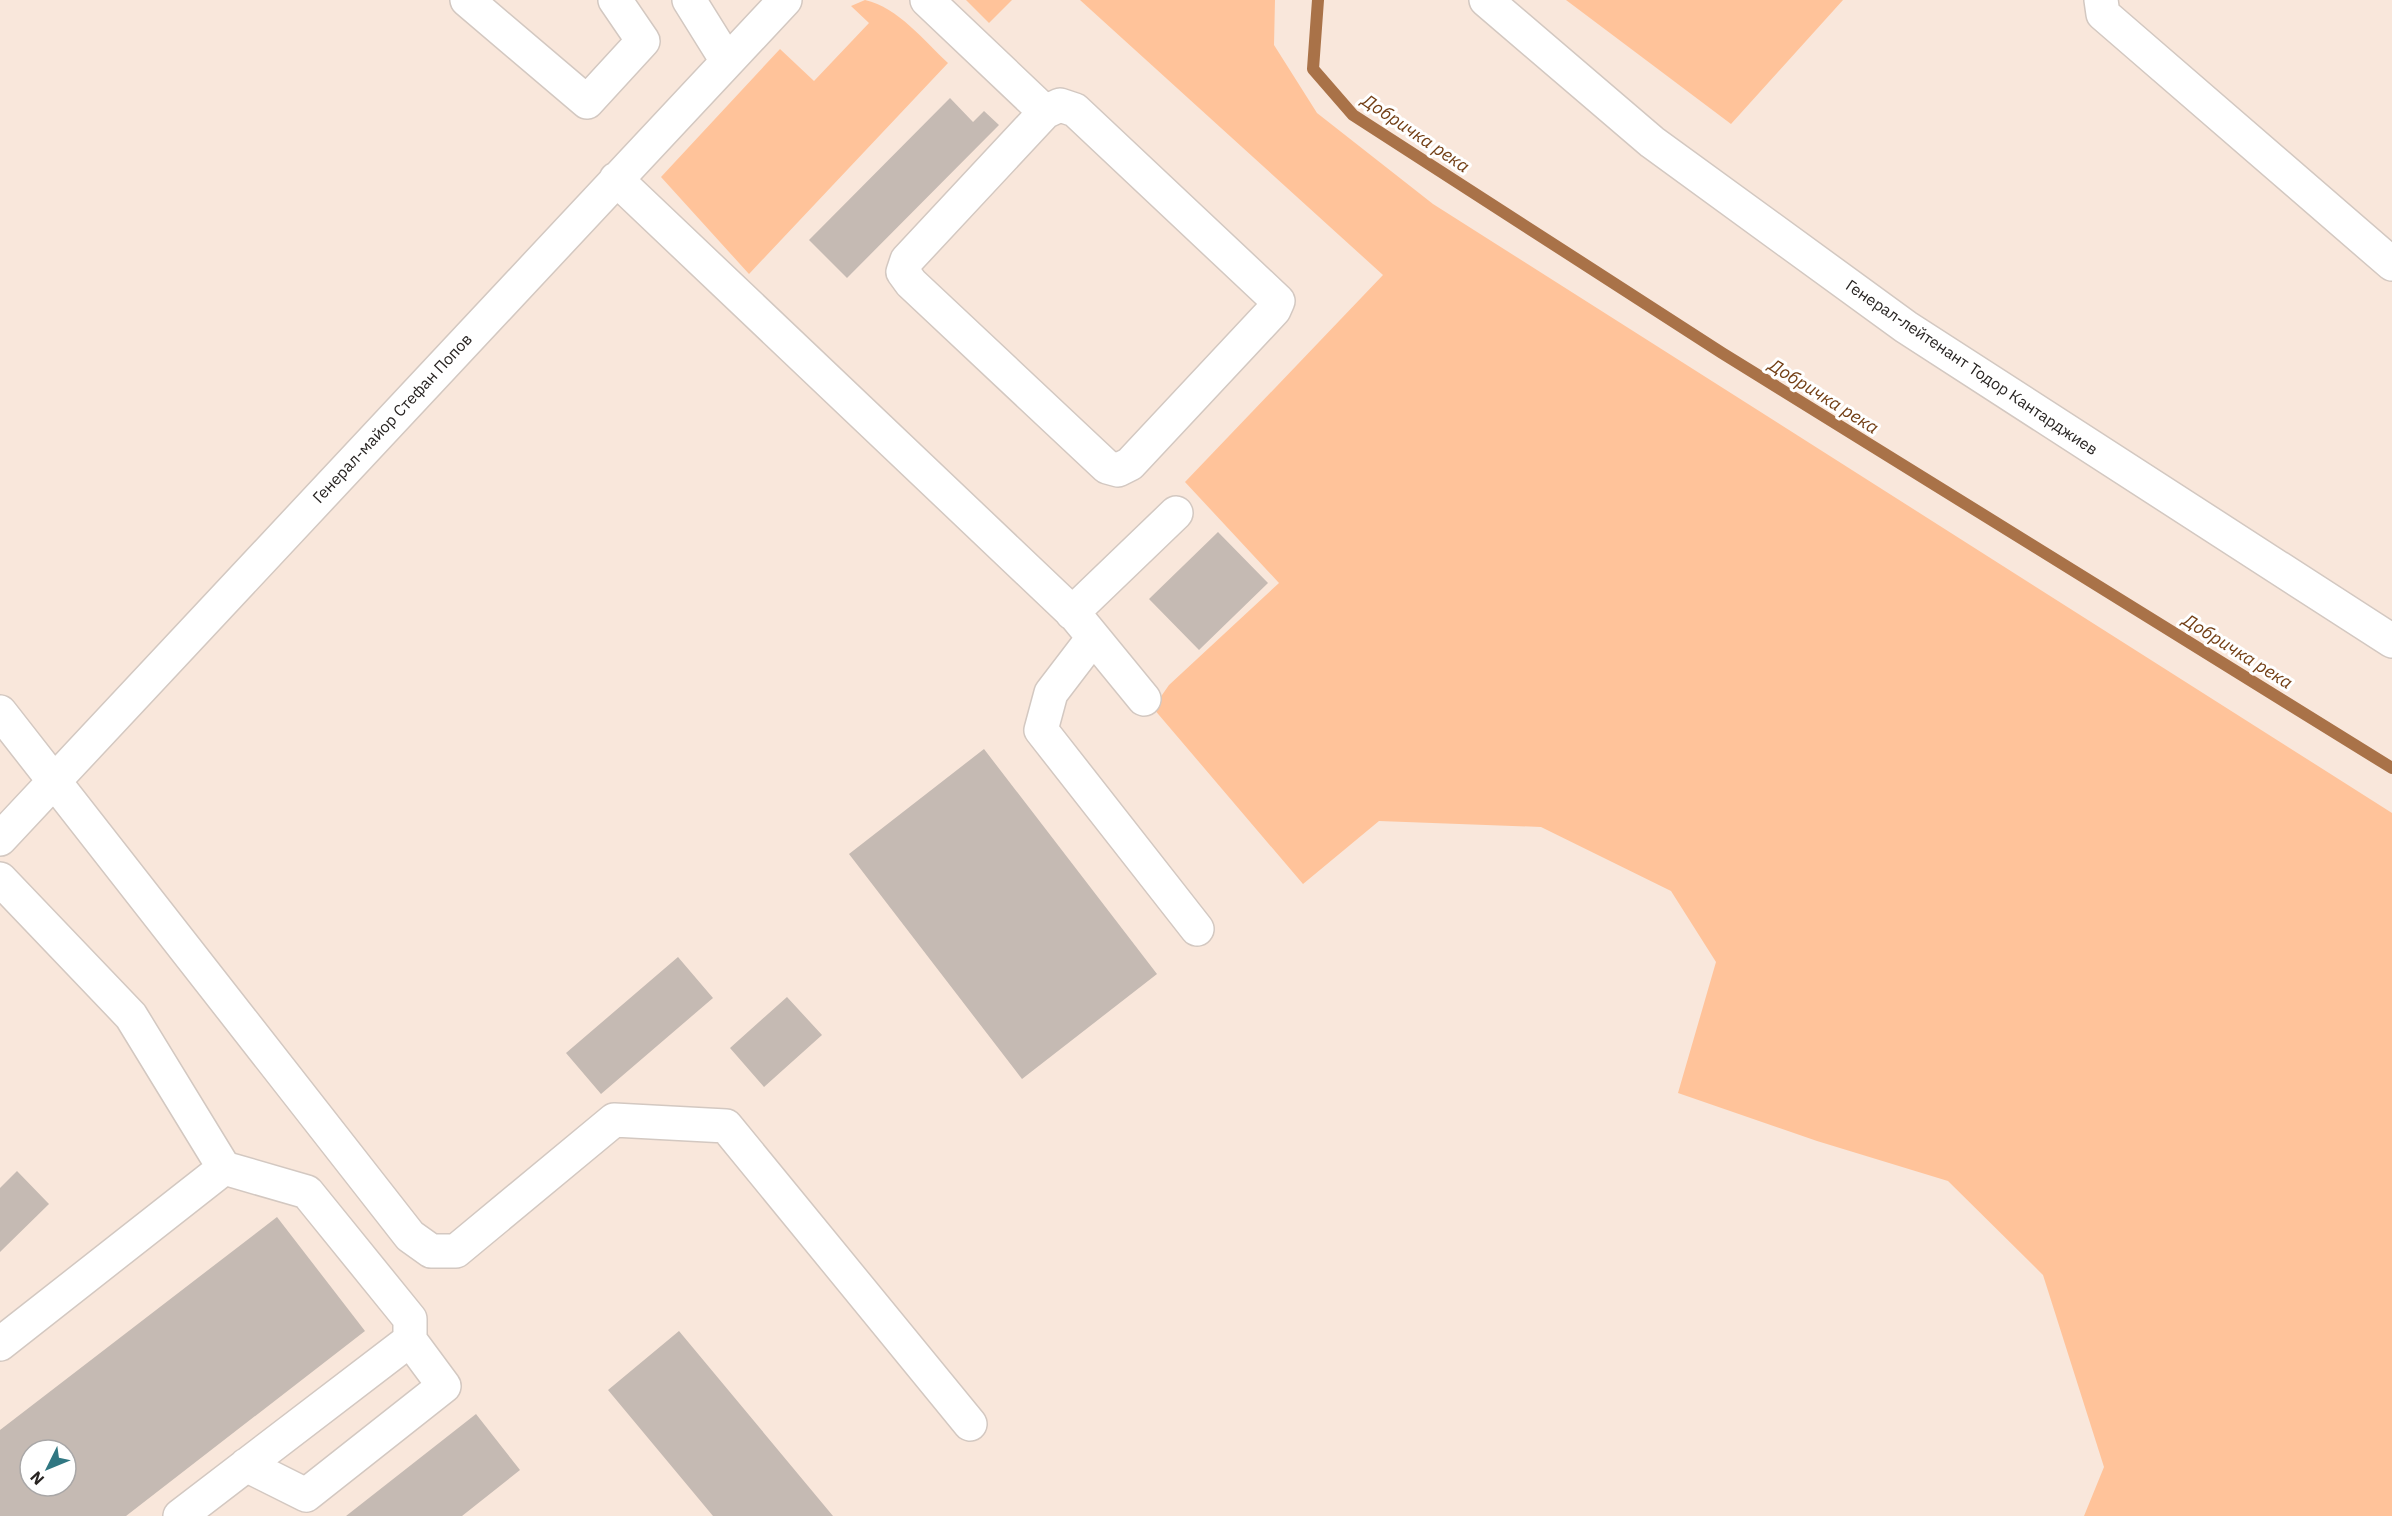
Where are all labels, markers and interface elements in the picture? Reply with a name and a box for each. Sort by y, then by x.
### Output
water label: Добричка река [1356,87,1474,177]
street label: Генерал-лейтенант Тодор Кантарджиев [1842,275,2102,459]
street label: Генерал-майор Стефан Попов [308,329,476,507]
water label: Добричка река [1763,352,1883,439]
water label: Добричка река [2177,607,2297,694]
north arrow [18,1438,78,1498]
text: N [26,1467,48,1489]

